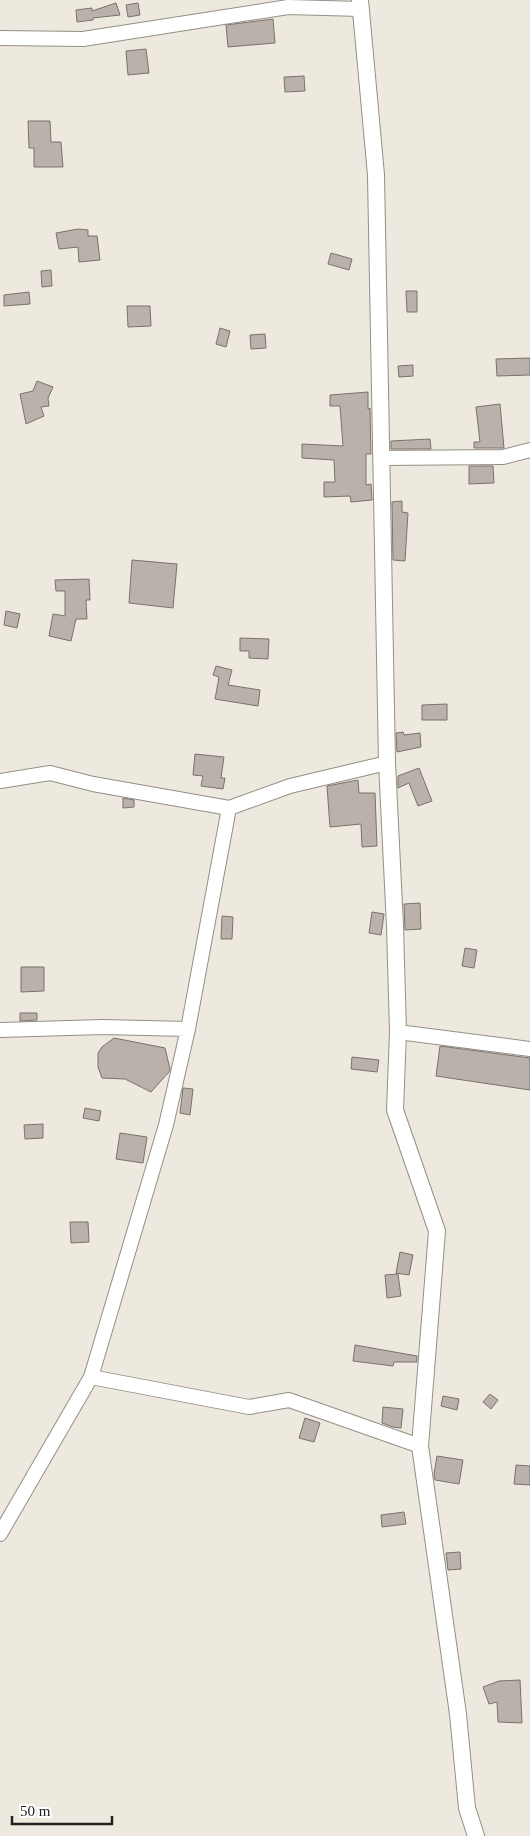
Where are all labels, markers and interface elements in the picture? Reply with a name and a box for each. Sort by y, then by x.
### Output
scale bar [12,1794,112,1826]
text: 50 m [20,1803,51,1819]

